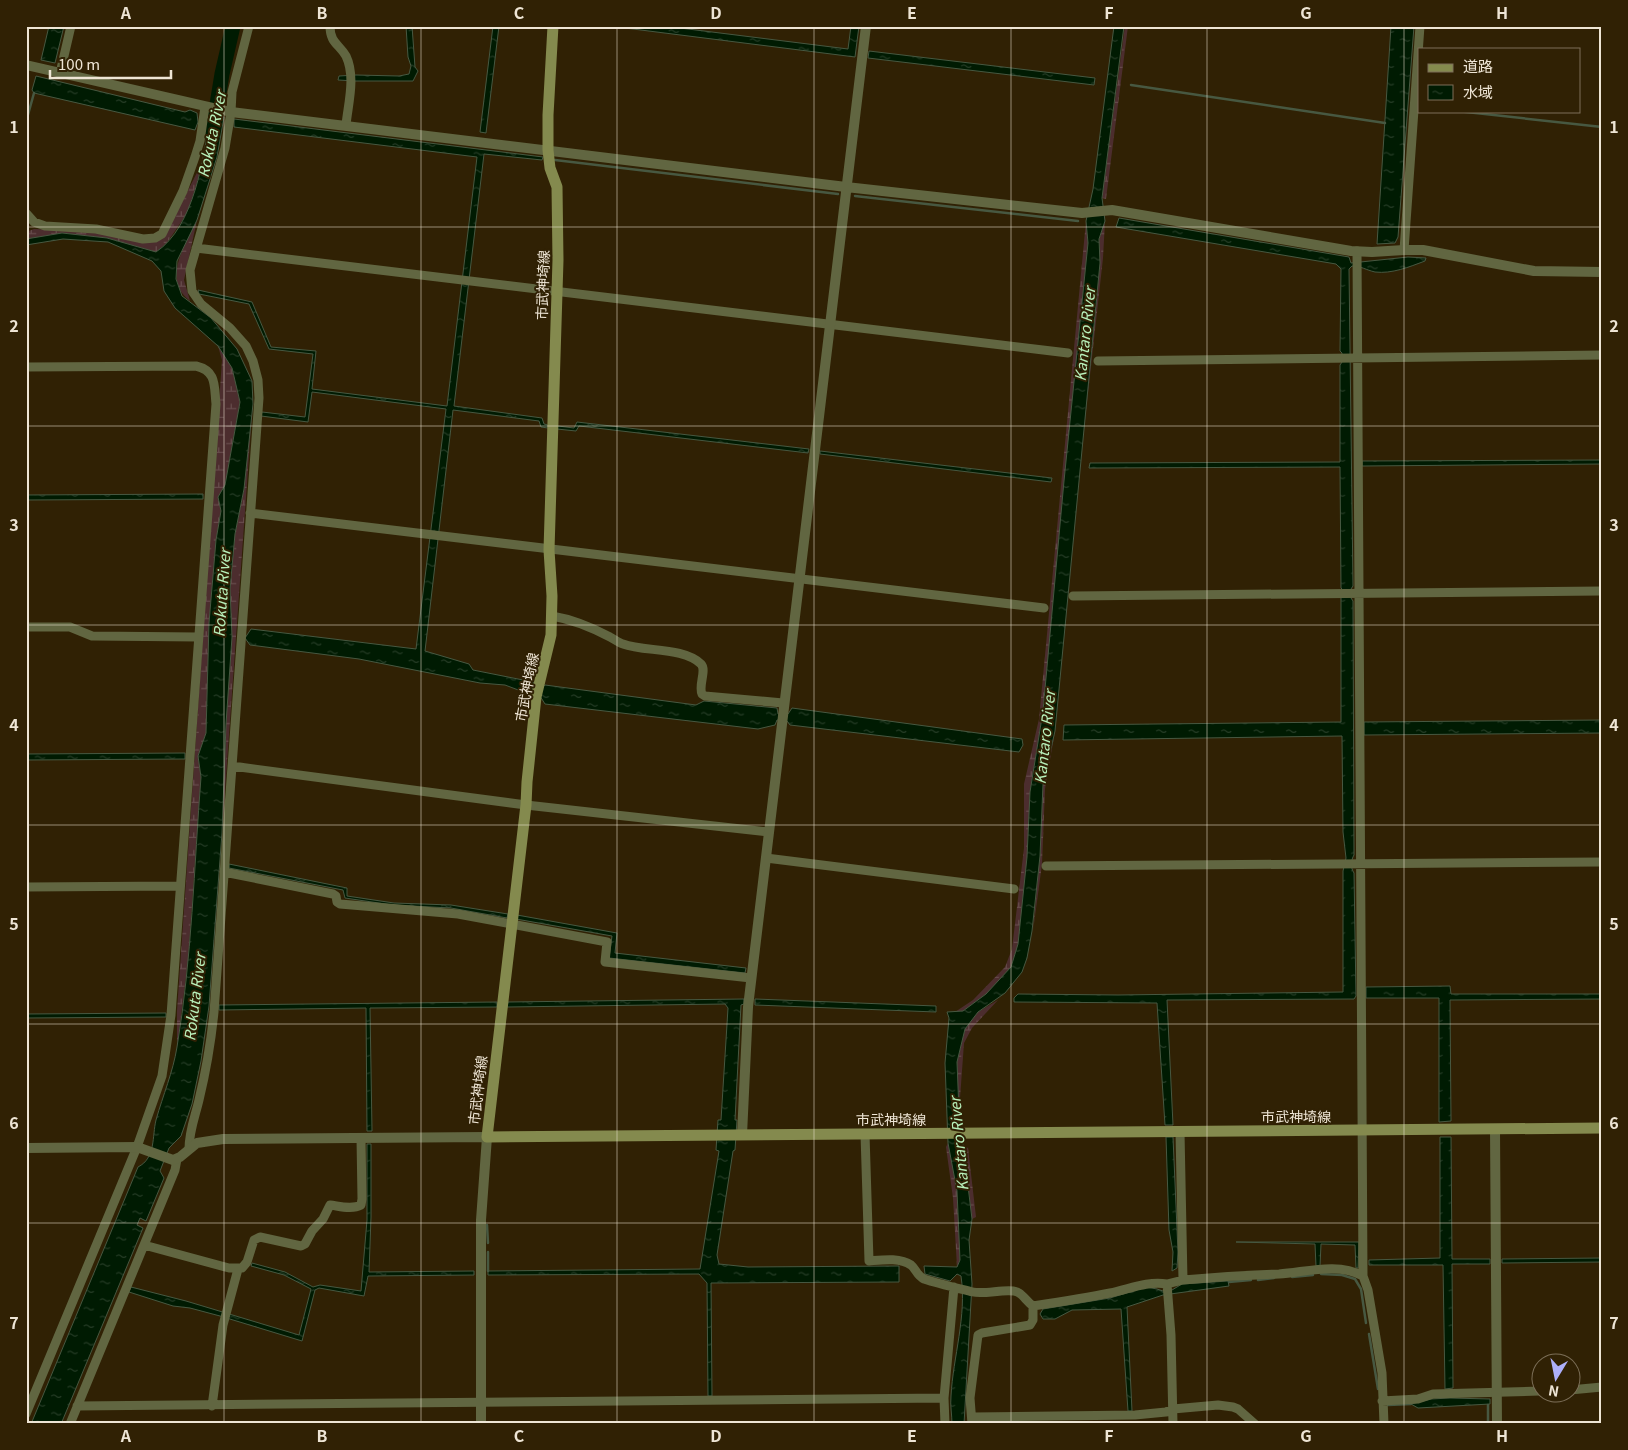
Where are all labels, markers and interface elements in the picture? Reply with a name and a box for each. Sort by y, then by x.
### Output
text: A [120,0,132,24]
text: B [317,0,328,24]
text: C [514,0,525,24]
text: D [710,0,722,24]
text: E [907,0,917,24]
text: F [1104,0,1114,24]
text: G [1300,0,1312,24]
text: H [1496,0,1508,24]
scale bar [50,48,171,80]
legend [1418,48,1580,112]
text: 100 m [58,53,100,74]
text: 道路 [1463,55,1493,76]
text: 水域 [1463,81,1493,102]
water label: Rokuta River [192,87,231,179]
text: 1 [9,114,19,138]
text: 1 [1609,114,1619,138]
street label: 市武神埼線 [531,250,553,320]
water label: Kantaro River [1069,284,1100,382]
text: 2 [9,313,19,337]
text: 2 [1609,313,1619,337]
text: 3 [9,512,19,536]
text: 3 [1609,512,1619,536]
water label: Rokuta River [207,546,235,638]
street label: 市武神埼線 [510,651,542,723]
water label: Kantaro River [1029,687,1060,785]
text: 4 [9,712,19,736]
text: 4 [1609,712,1619,736]
text: 5 [9,911,19,935]
text: 5 [1609,911,1619,935]
water label: Rokuta River [178,950,210,1042]
street label: 市武神埼線 [463,1054,491,1126]
water label: Kantaro River [943,1094,973,1192]
street label: 市武神埼線 [1261,1106,1331,1126]
street label: 市武神埼線 [856,1109,926,1129]
text: 6 [9,1110,19,1134]
text: 6 [1609,1110,1619,1134]
text: 7 [9,1310,19,1334]
text: 7 [1609,1310,1619,1334]
north arrow [1530,1352,1580,1402]
text: N [1547,1381,1560,1403]
text: A [120,1423,132,1447]
text: B [317,1423,328,1447]
text: C [514,1423,525,1447]
text: D [710,1423,722,1447]
text: E [907,1423,917,1447]
text: F [1104,1423,1114,1447]
text: G [1300,1423,1312,1447]
text: H [1496,1423,1508,1447]

